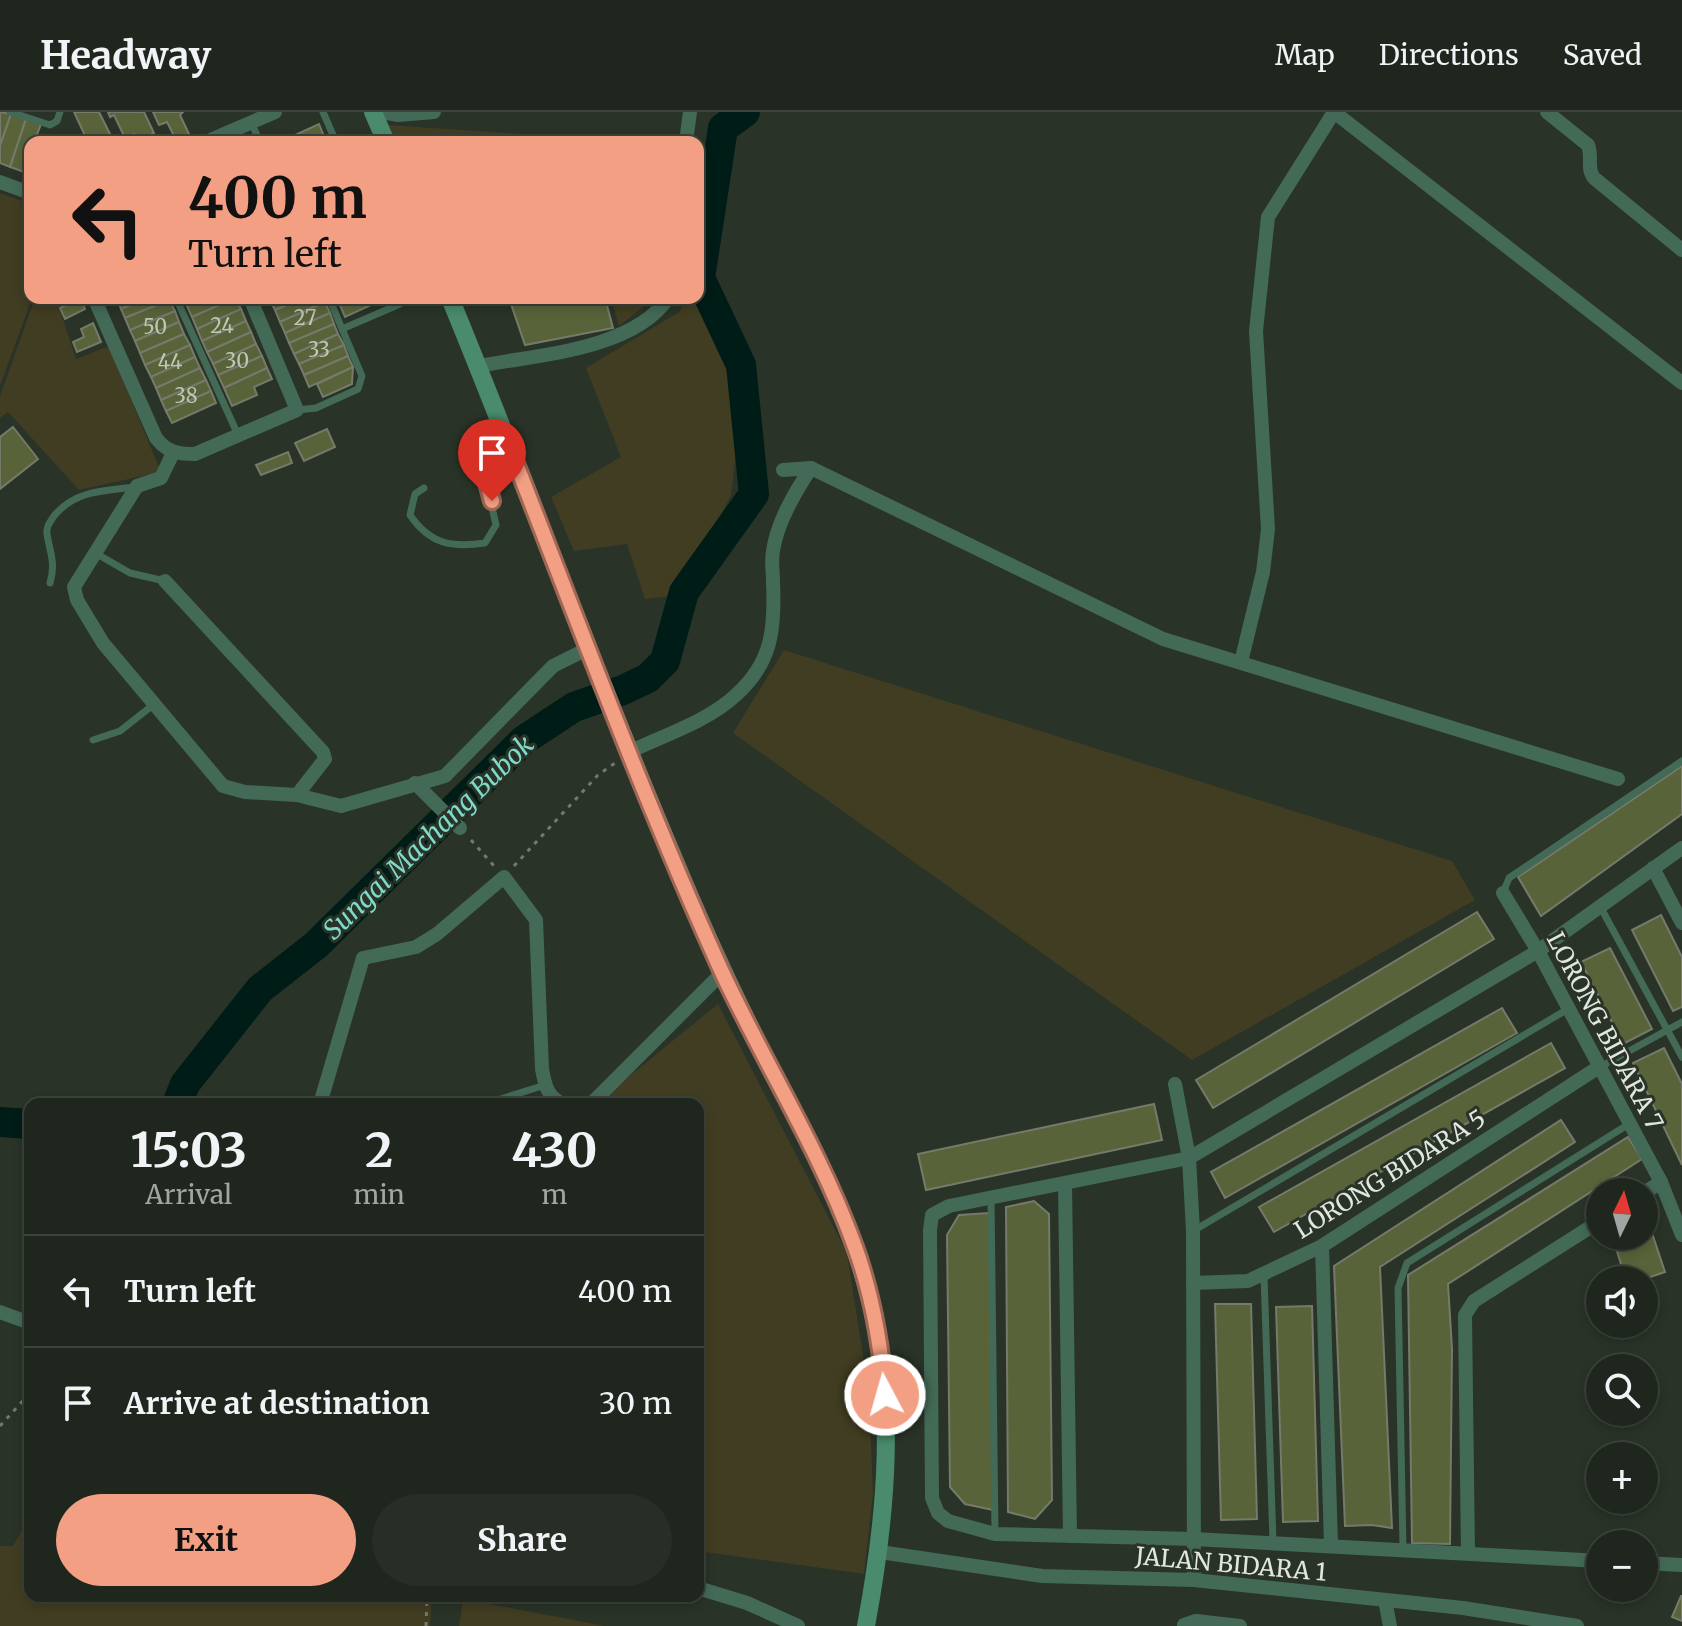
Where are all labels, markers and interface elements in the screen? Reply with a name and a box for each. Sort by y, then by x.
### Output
text: Headway [40,32,211,79]
text: Map [1275,37,1335,73]
text: Directions [1379,37,1519,73]
text: Saved [1563,37,1642,73]
text: 400 m [188,163,367,233]
icon: left [56,168,160,272]
text: Turn left [188,232,342,277]
house number: 27 [294,305,316,330]
house number: 24 [210,313,234,338]
house number: 50 [143,314,167,339]
house number: 33 [308,337,330,362]
house number: 30 [225,348,249,373]
house number: 44 [158,349,182,374]
house number: 38 [174,383,198,408]
pin [458,419,526,501]
icon: arrive [470,431,514,475]
water label: Sungai Machang Bubok [316,728,540,946]
street label: LORONG BIDARA 7 [1540,927,1670,1135]
street label: LORONG BIDARA 5 [1289,1103,1491,1245]
text: 15:03 [130,1120,247,1180]
text: 2 [365,1120,393,1180]
text: 430 [511,1120,598,1180]
text: Arrival [145,1178,232,1211]
text: min [353,1178,405,1211]
text: m [542,1178,567,1211]
north arrow [1586,1178,1658,1250]
map controls [1586,1178,1658,1602]
button: sound [1586,1266,1658,1338]
icon: left [56,1269,100,1313]
text: Turn left [124,1272,256,1310]
text: 400 m [578,1272,672,1310]
position arrow [843,1353,927,1437]
button: search [1586,1354,1658,1426]
icon: arrive [56,1381,100,1425]
text: Arrive at destination [124,1384,430,1422]
text: 30 m [599,1384,672,1422]
button: + [1586,1442,1658,1514]
button: Exit [56,1494,356,1586]
button: Share [372,1494,672,1586]
button: − [1586,1530,1658,1602]
street label: JALAN BIDARA 1 [1133,1540,1328,1588]

